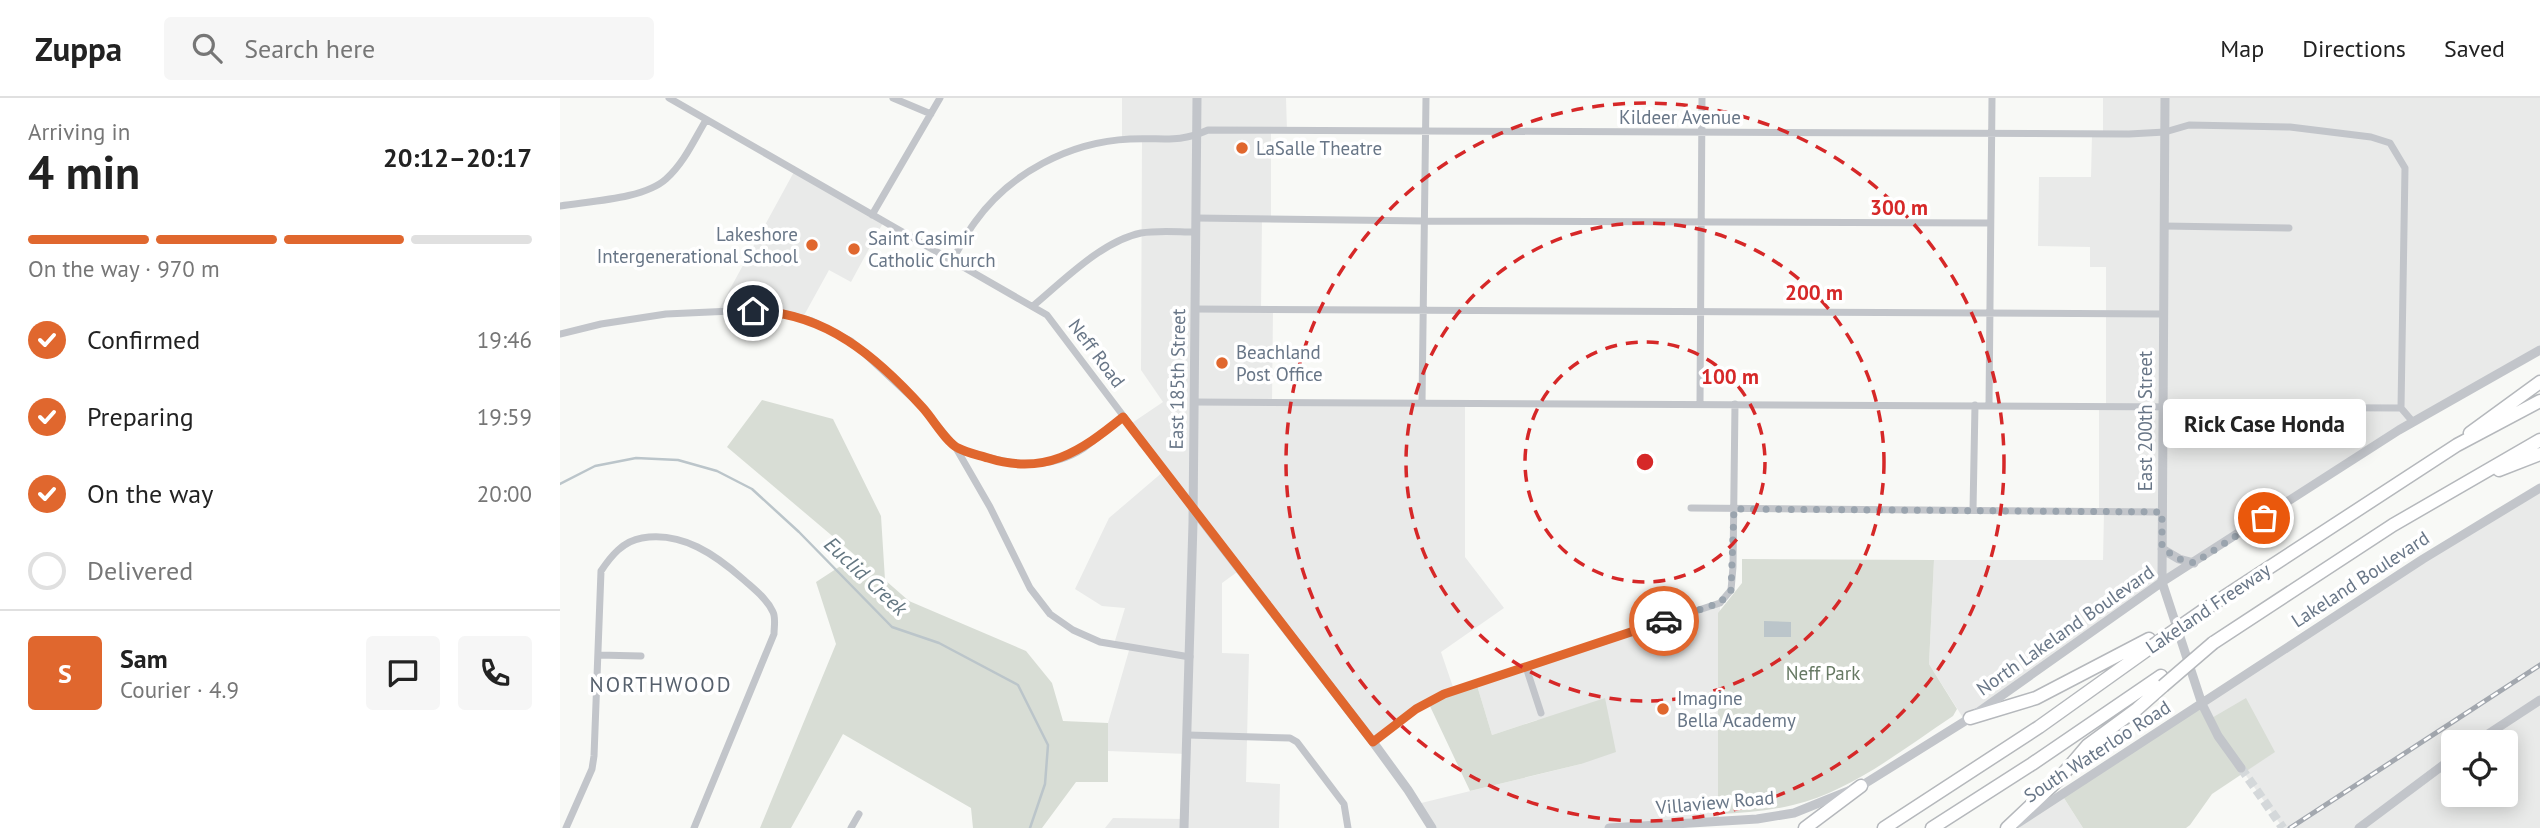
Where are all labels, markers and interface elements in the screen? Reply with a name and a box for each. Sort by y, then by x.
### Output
search box [164,17,654,80]
text: Zuppa [35,27,122,70]
icon: search [188,29,226,67]
text: Search here [244,32,375,65]
text: Map [2220,33,2264,64]
text: Directions [2302,33,2406,64]
text: Saved [2444,33,2505,64]
street label: Kildeer Avenue [1619,105,1741,129]
text: Arriving in [28,117,130,146]
place label: LaSalle Theatre [1256,136,1382,160]
marker: LaSalle Theatre [1234,140,1250,156]
text: 20:12–20:17 [383,141,532,174]
text: 4 min [28,142,140,202]
text: 300 m [1870,194,1928,221]
place label: Lakeshore Intergenerational School [597,222,798,268]
place label: Saint Casimir Catholic Church [868,226,996,272]
marker: Lakeshore Intergenerational School [804,237,820,253]
marker: Saint Casimir Catholic Church [846,241,862,257]
text: On the way · 970 m [28,254,220,283]
text: 200 m [1785,279,1843,306]
pin [723,281,783,341]
icon: home [734,292,772,330]
street label: East 185th Street [1164,308,1190,450]
street label: Neff Road [1063,314,1131,392]
icon: check [28,321,66,359]
text: Confirmed [87,323,200,356]
text: 19:46 [477,325,532,354]
place label: Beachland Post Office [1236,340,1323,386]
street label: East 200th Street [2133,350,2157,491]
marker: Beachland Post Office [1214,355,1230,371]
text: 100 m [1701,363,1759,390]
icon: check [28,398,66,436]
callout: Rick Case Honda [2162,399,2366,448]
text: Preparing [87,400,194,433]
text: 19:59 [477,402,532,431]
text: Rick Case Honda [2184,409,2345,438]
centre of rings [1633,450,1657,474]
icon: check [28,475,66,513]
text: On the way [87,477,213,510]
text: 20:00 [477,479,532,508]
pin [2234,488,2294,548]
icon: bag [2245,499,2283,537]
street label: Lakeland Boulevard [2287,525,2433,633]
water label: Euclid Creek [819,531,914,622]
text: Delivered [87,554,193,587]
street label: Lakeland Freeway [2141,557,2275,659]
street label: North Lakeland Boulevard [1971,560,2159,700]
courier [1629,586,1699,656]
icon: car [1645,602,1683,640]
button: chat [366,636,440,710]
button: phone [458,636,532,710]
text: Sam [120,642,168,675]
text: S [58,657,72,690]
park label: Neff Park [1786,661,1860,685]
district label: NORTHWOOD [590,671,732,698]
text: Courier · 4.9 [120,675,239,704]
place label: Imagine Bella Academy [1677,686,1796,732]
street label: South Waterloo Road [2019,695,2175,807]
marker: Imagine Bella Academy [1655,701,1671,717]
map controls [2441,730,2518,807]
button: locate [2441,730,2518,807]
street label: Villaview Road [1654,785,1775,819]

